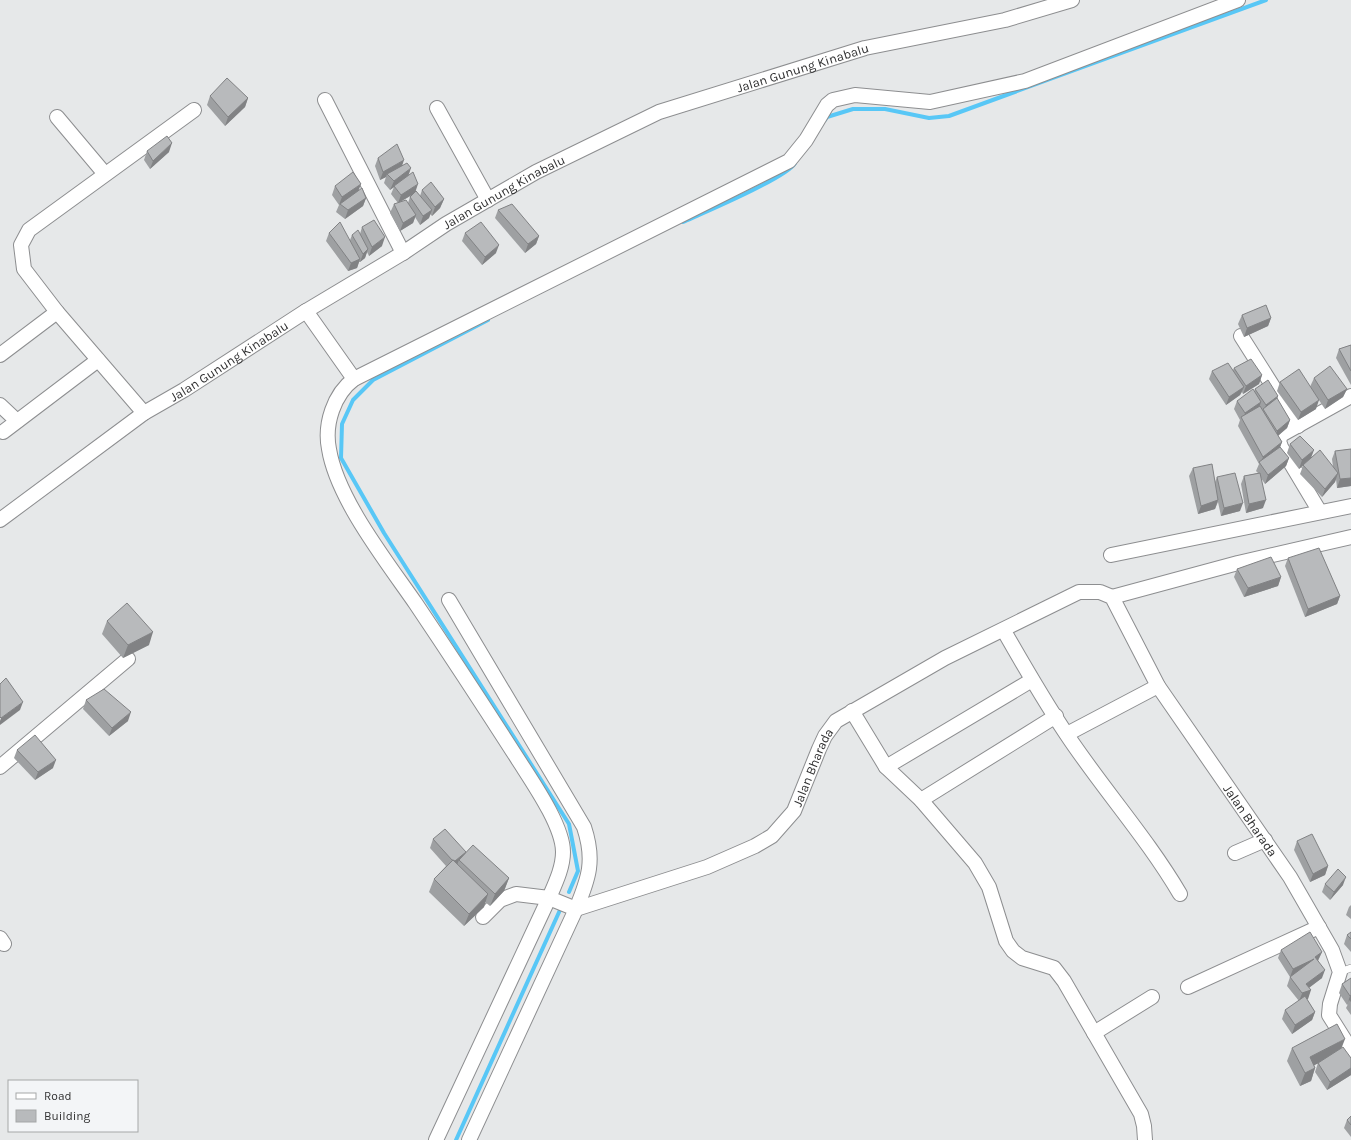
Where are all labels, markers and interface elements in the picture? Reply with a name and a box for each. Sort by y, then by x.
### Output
street label: Jalan Gunung Kinabalu [735,40,871,95]
street label: Jalan Gunung Kinabalu [440,152,567,232]
street label: Jalan Gunung Kinabalu [167,317,291,404]
street label: Jalan Bharada [789,725,836,809]
street label: Jalan Bharada [1221,781,1281,859]
legend [8,1080,138,1132]
text: Road [44,1089,72,1103]
text: Building [44,1109,91,1123]

